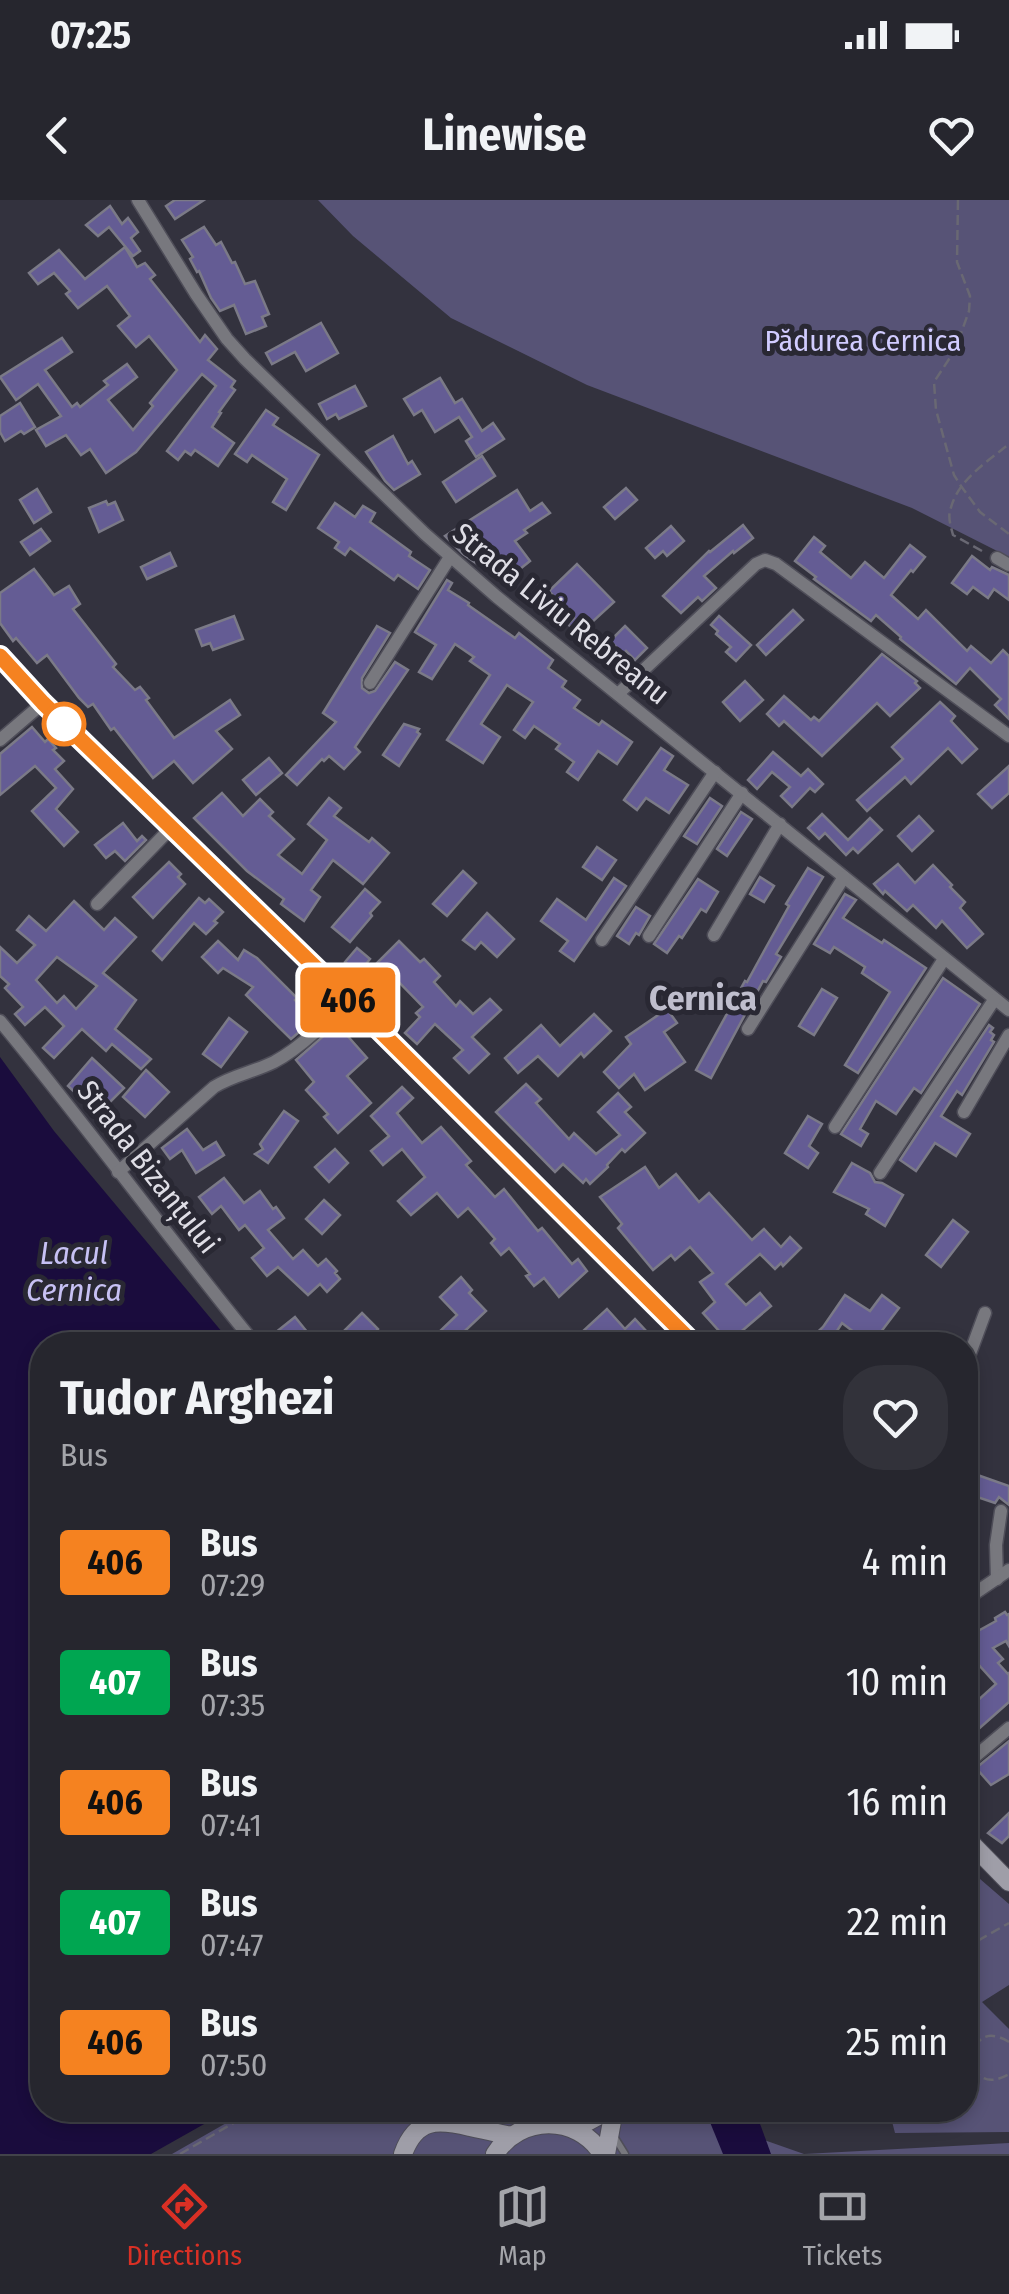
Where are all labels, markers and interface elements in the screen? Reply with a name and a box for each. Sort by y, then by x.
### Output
text: 07:25 [50,12,131,58]
icon: back [30,108,85,163]
text: Linewise [422,108,587,162]
icon: heart [924,108,979,163]
park label: Pădurea Cernica [764,323,962,359]
street label: Strada Liviu Rebreanu [445,516,677,712]
unlabelled marker [43,703,85,745]
line badge: 406 [290,968,406,1032]
district label: Cernica [649,977,757,1019]
text: 406 [320,979,376,1021]
street label: Strada Bizanțului [69,1073,227,1261]
water label: Lacul Cernica [26,1234,122,1309]
button: heart [843,1365,948,1470]
text: Tudor Arghezi [60,1369,334,1427]
text: Bus [60,1436,108,1474]
text: Bus [200,1520,258,1566]
text: 4 min [862,1539,948,1585]
text: 406 [87,1541,143,1583]
text: 07:29 [200,1566,265,1604]
text: Bus [200,1640,258,1686]
text: 10 min [846,1659,948,1705]
text: 407 [89,1661,141,1703]
text: 07:35 [200,1686,265,1724]
text: Bus [200,1760,258,1806]
text: 16 min [847,1779,948,1825]
text: 406 [87,1781,143,1823]
text: 07:41 [200,1806,262,1844]
text: Bus [200,1880,258,1926]
text: 22 min [847,1899,948,1945]
text: 407 [89,1901,141,1943]
text: 07:47 [200,1926,264,1964]
text: Bus [200,2000,258,2046]
text: 25 min [846,2019,948,2065]
text: 406 [87,2021,143,2063]
text: 07:50 [200,2046,267,2084]
tab: Directions [126,2179,242,2272]
tab: Map [495,2179,550,2272]
tab: Tickets [803,2179,883,2272]

